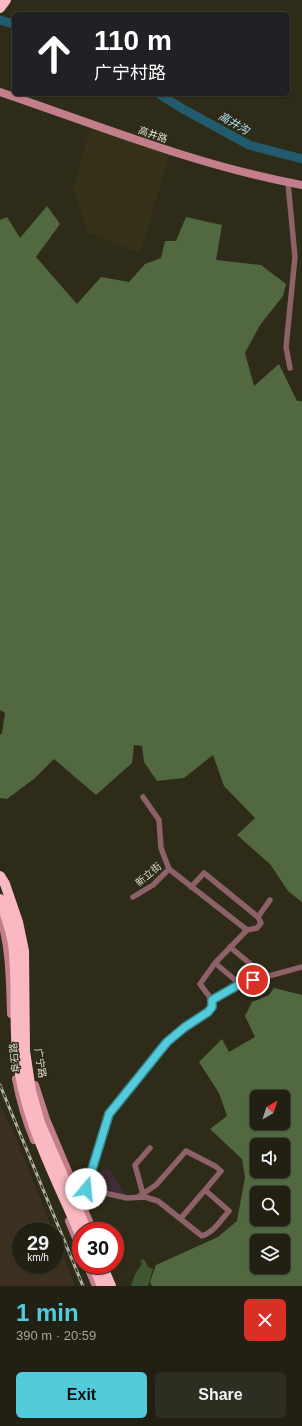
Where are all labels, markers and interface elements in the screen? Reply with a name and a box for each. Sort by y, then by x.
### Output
text: 110 m [94,25,172,56]
icon: ahead [28,28,80,80]
text: 广宁村路 [94,63,166,83]
water label: 高井沟 [217,110,252,137]
street label: 高井路 [137,124,169,145]
street label: 新立街 [133,861,163,888]
pin [236,963,270,997]
icon: arrive [242,969,264,991]
street label: 阜石路 [7,1042,22,1073]
street label: 广宁路 [33,1047,48,1079]
north arrow [250,1090,290,1130]
map controls [250,1090,290,1274]
button: sound [250,1138,290,1178]
position arrow [65,1168,107,1210]
button: search [250,1186,290,1226]
speed limit sign: 30 [72,1222,124,1274]
text: 29 [27,1232,49,1254]
button: layers [250,1234,290,1274]
text: km/h [27,1252,49,1263]
text: 1 min [16,1299,79,1326]
button: close [244,1299,286,1341]
text: 390 m · 20:59 [16,1328,96,1343]
button: Exit [16,1372,147,1418]
button: Share [155,1372,286,1418]

